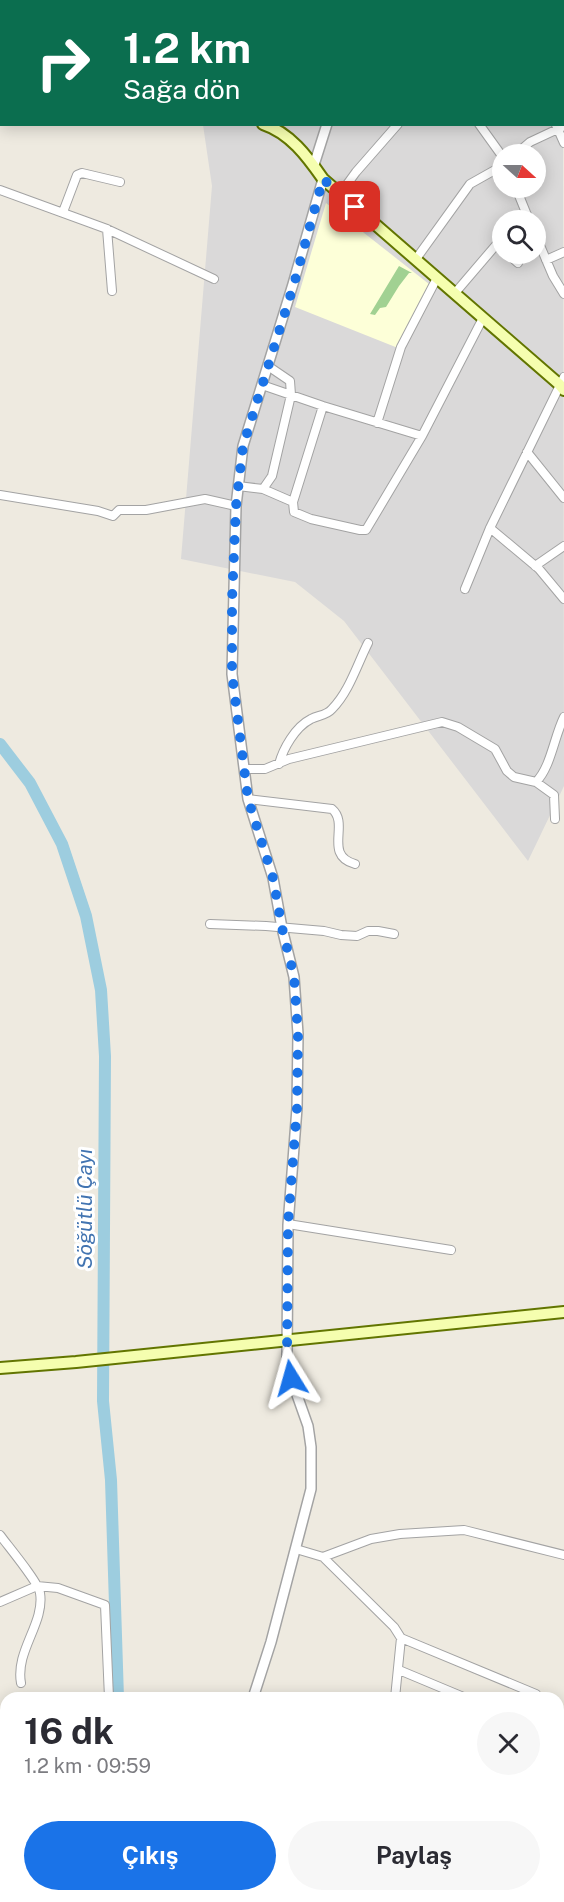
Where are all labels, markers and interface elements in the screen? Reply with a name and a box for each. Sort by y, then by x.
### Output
text: 1.2 km [123,23,251,72]
icon: right [24,24,102,102]
text: Sağa dön [123,73,240,105]
north arrow [492,144,546,198]
map controls [492,144,546,264]
pin [329,181,380,232]
icon: arrive [338,190,371,223]
button: search [492,210,546,264]
water label: Söğütlü Çayı [72,1149,97,1269]
position arrow [259,1346,323,1410]
text: 16 dk [24,1710,114,1752]
button: close [477,1712,540,1775]
text: 1.2 km · 09:59 [24,1754,151,1778]
button: Çıkış [24,1821,276,1890]
button: Paylaş [288,1821,540,1890]

